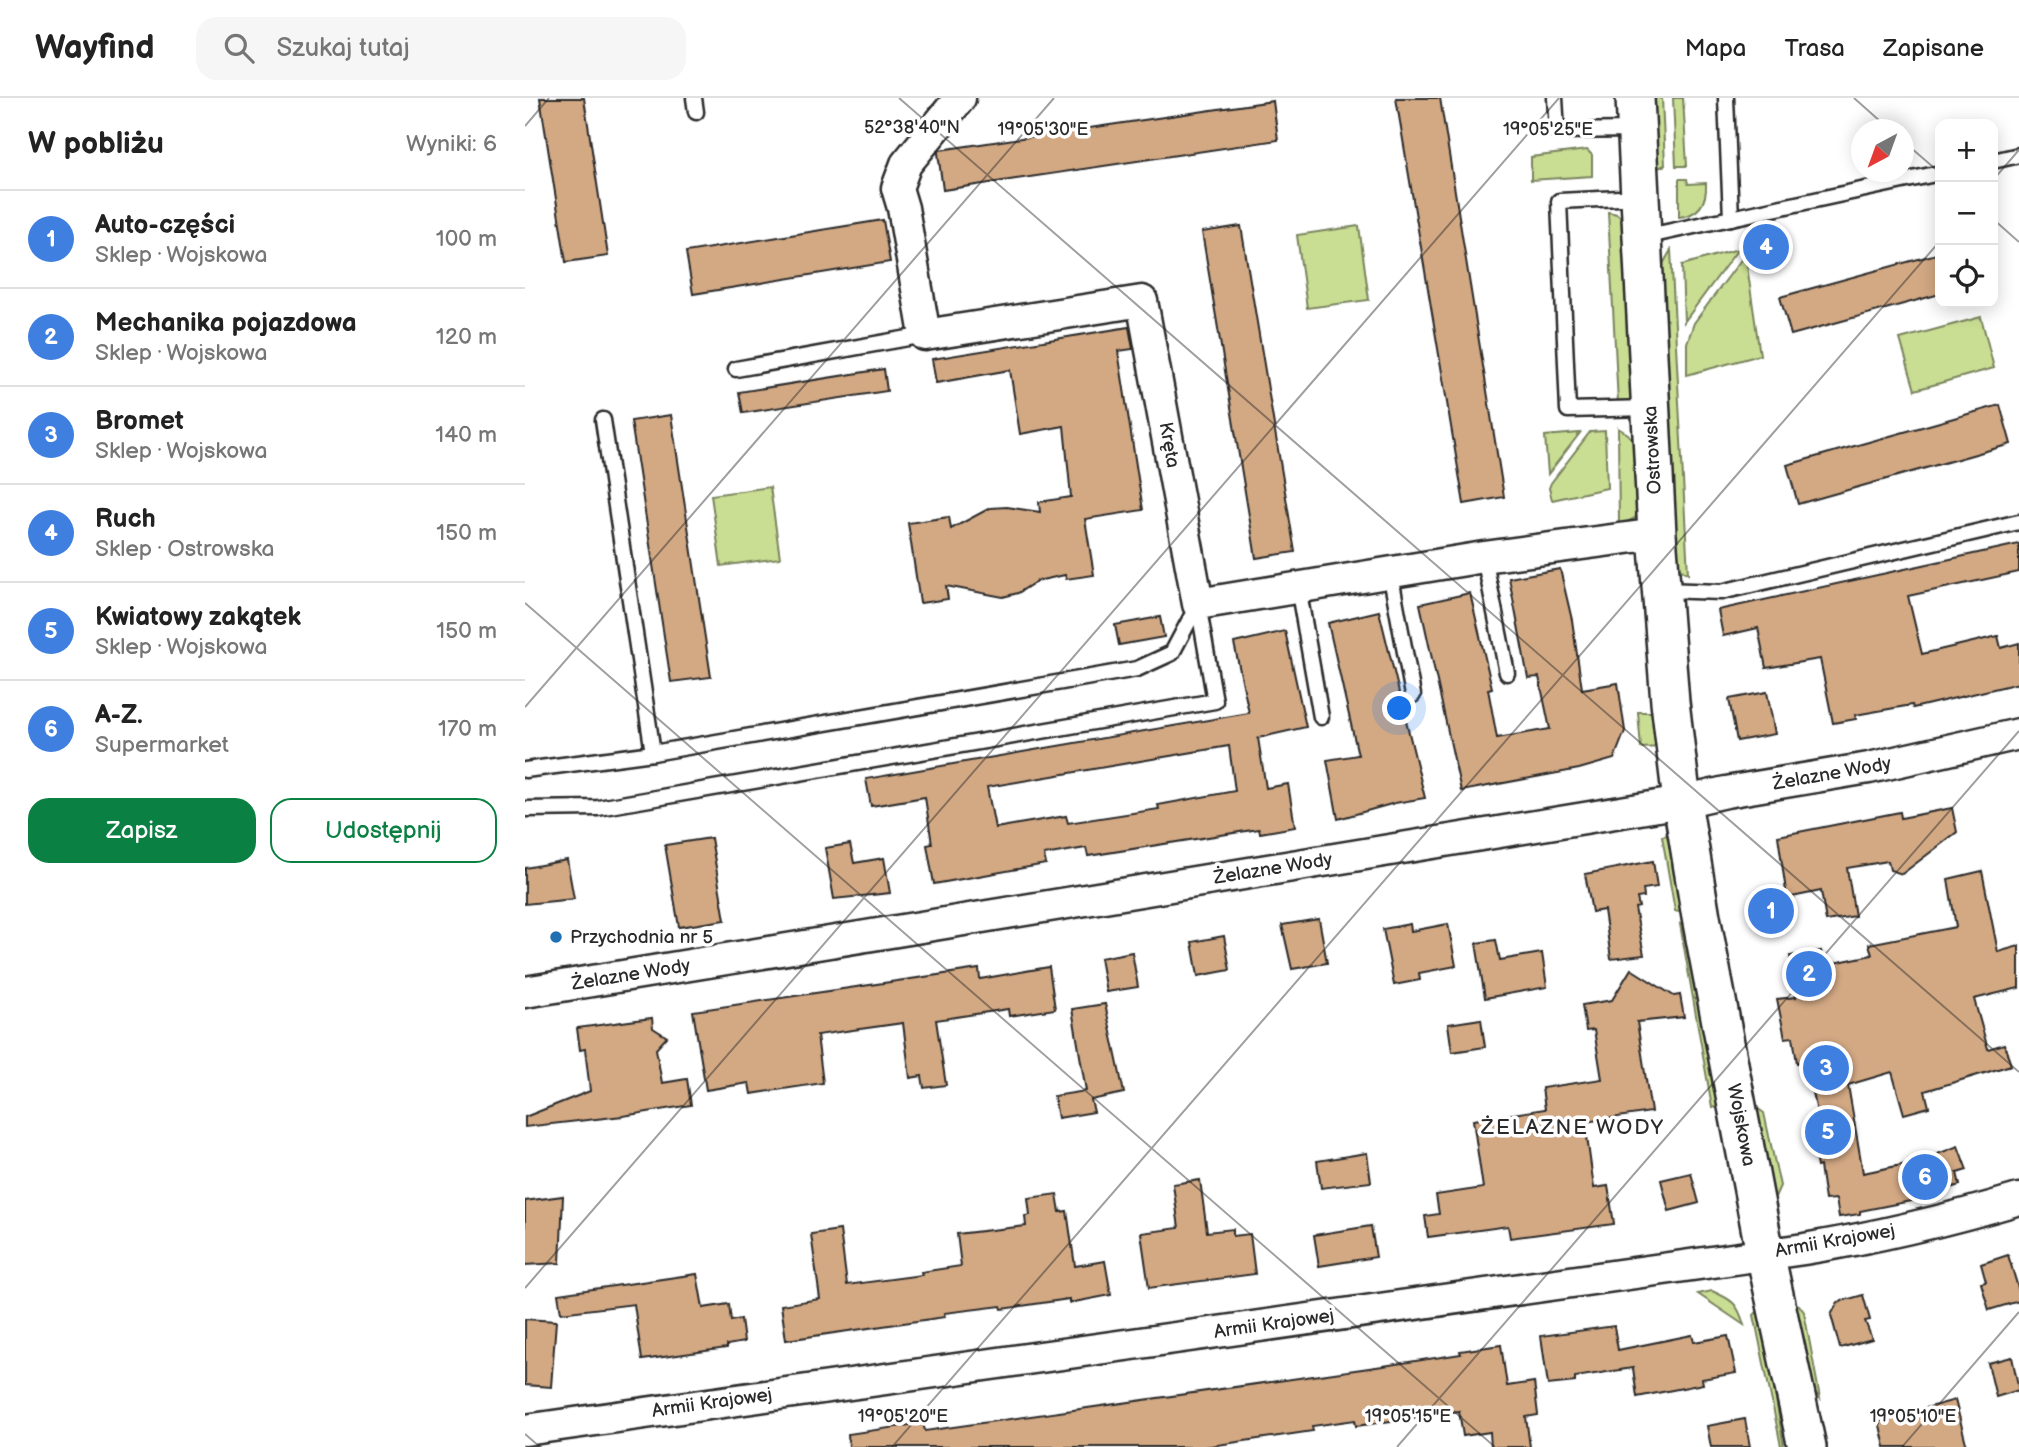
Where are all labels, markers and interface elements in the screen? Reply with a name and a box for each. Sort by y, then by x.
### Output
search box [196,17,686,80]
text: Wayfind [35,28,154,68]
icon: search [220,29,258,67]
text: Szukaj tutaj [276,33,410,64]
text: Mapa [1685,34,1746,63]
text: Trasa [1784,34,1845,63]
text: Zapisane [1883,34,1984,63]
text: 52°38'40"N [864,117,960,138]
text: 19°05'30"E [998,119,1089,140]
text: 19°05'25"E [1503,119,1593,140]
north arrow [1851,119,1914,182]
map controls [1935,119,1998,308]
button: + [1935,119,1998,182]
text: W pobliżu [28,126,164,162]
text: Wyniki: 6 [406,130,497,158]
button: − [1935,182,1998,245]
text: Auto-części [95,210,235,241]
pin: 4 [1743,221,1789,273]
text: 1 [46,225,56,253]
text: 100 m [436,225,497,253]
text: Sklep · Wojskowa [95,241,267,269]
button: locate [1935,245,1998,308]
text: Mechanika pojazdowa [95,308,357,339]
text: 2 [44,323,58,351]
text: 120 m [436,323,497,351]
text: Sklep · Wojskowa [95,339,267,367]
street label: Ostrowska [1639,405,1667,495]
text: Bromet [95,406,184,437]
street label: Kręta [1154,420,1184,470]
text: 3 [44,421,58,449]
text: 140 m [435,421,497,449]
text: Sklep · Wojskowa [95,437,267,465]
text: Ruch [95,504,156,535]
text: 4 [44,519,58,547]
text: 150 m [436,519,497,547]
text: Sklep · Ostrowska [95,535,275,563]
text: Kwiatowy zakątek [95,602,301,633]
text: 5 [44,617,58,645]
text: 150 m [436,617,497,645]
text: Sklep · Wojskowa [95,633,267,661]
your location [1382,691,1416,725]
text: A-Z. [95,700,143,731]
text: 6 [44,715,58,743]
text: 170 m [438,715,497,743]
text: Supermarket [95,731,229,759]
street label: Żelazne Wody [1770,752,1893,796]
button: Zapisz [28,798,256,863]
button: Udostępnij [270,798,497,863]
street label: Żelazne Wody [1211,848,1334,890]
pin: 1 [1748,885,1794,937]
place label: Przychodnia nr 5 [570,926,713,949]
marker: Przychodnia nr 5 [548,929,564,945]
pin: 2 [1786,948,1832,1000]
street label: Żelazne Wody [569,954,692,996]
pin: 3 [1803,1042,1849,1094]
street label: Wojskowa [1722,1082,1760,1168]
pin: 5 [1805,1106,1851,1158]
district label: ŻELAZNE WODY [1480,1115,1665,1140]
pin: 6 [1902,1151,1948,1203]
street label: Armii Krajowej [1773,1219,1897,1263]
street label: Armii Krajowej [1212,1304,1336,1344]
street label: Armii Krajowej [650,1383,774,1423]
text: 19°05'20"E [858,1406,948,1427]
text: 19°05'15"E [1365,1406,1451,1427]
text: 19°05'10"E [1870,1406,1956,1427]

